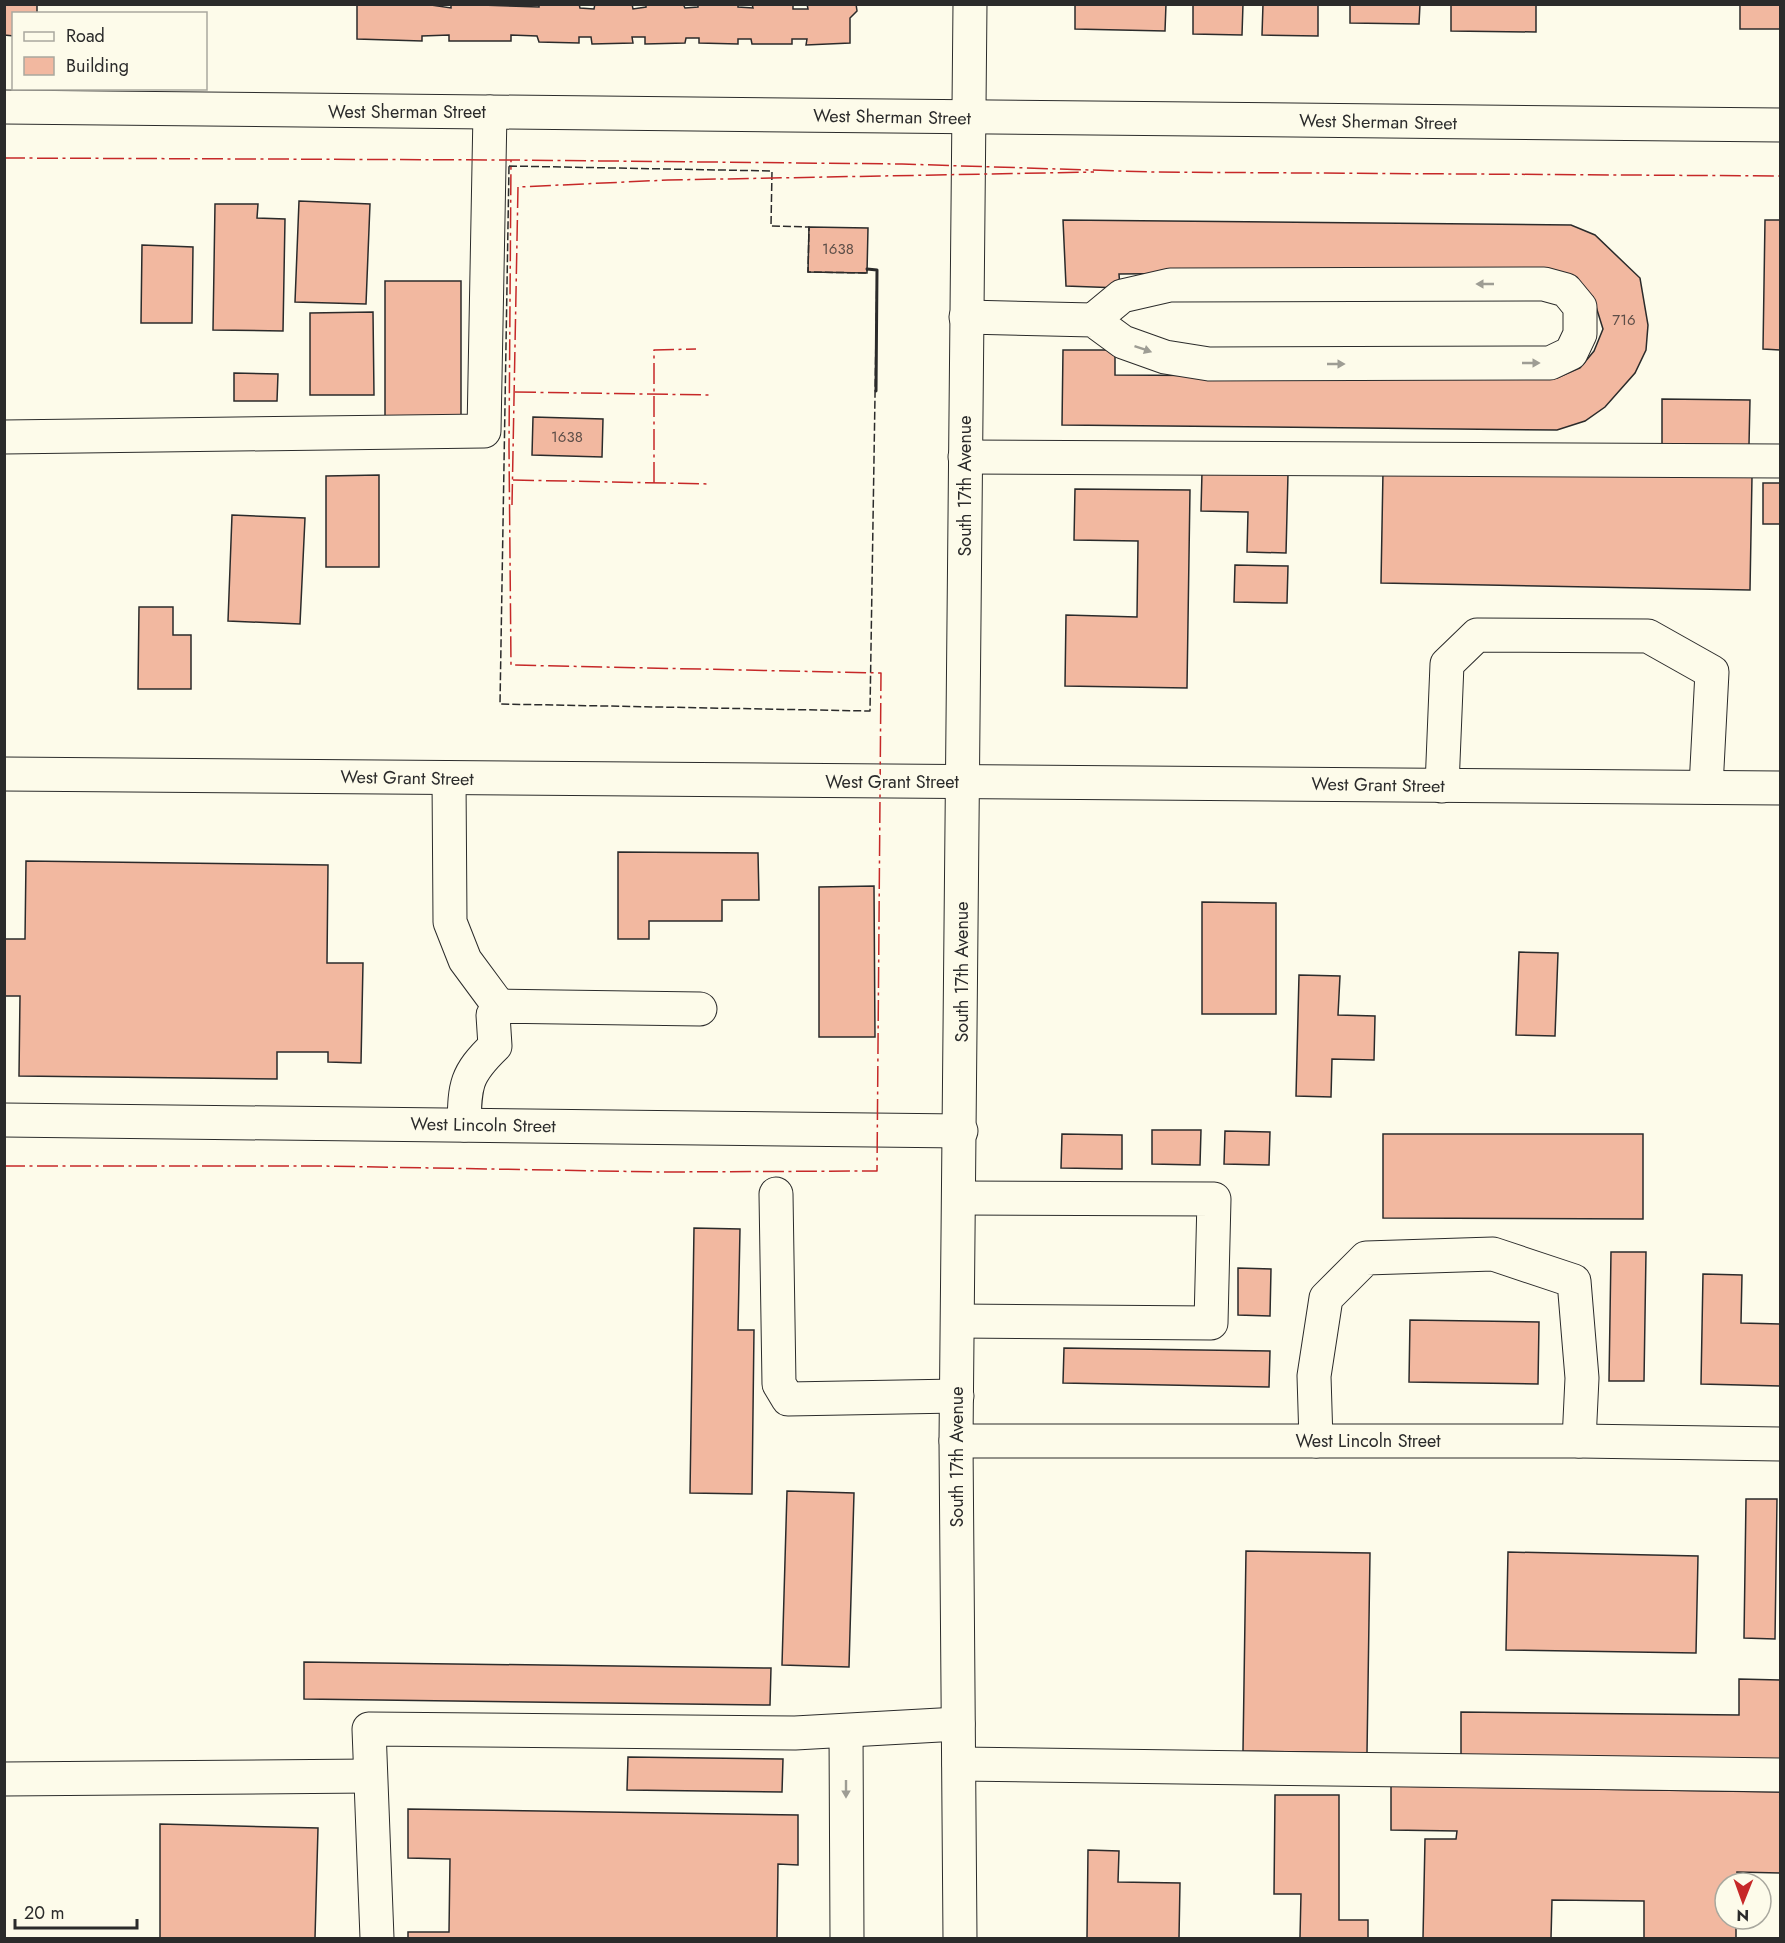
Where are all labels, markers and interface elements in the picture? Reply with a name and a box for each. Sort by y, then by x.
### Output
legend [12,12,207,90]
text: Road [66,23,105,49]
text: Building [66,53,129,79]
street label: West Sherman Street [328,99,487,125]
street label: West Sherman Street [813,103,972,131]
street label: West Sherman Street [1299,108,1458,136]
house number: 1638 [822,238,854,260]
one-way arrow [1475,279,1494,289]
house number: 716 [1612,309,1636,331]
one-way arrow [1134,344,1152,354]
one-way arrow [1521,358,1540,368]
one-way arrow [1326,359,1345,369]
street label: South 17th Avenue [952,415,978,557]
house number: 1638 [551,426,583,448]
street label: West Grant Street [340,764,475,792]
street label: West Grant Street [825,769,959,795]
street label: West Grant Street [1311,771,1446,799]
street label: South 17th Avenue [949,901,975,1043]
street label: West Lincoln Street [410,1111,557,1139]
street label: South 17th Avenue [944,1386,970,1528]
street label: West Lincoln Street [1295,1428,1441,1454]
one-way arrow [841,1780,851,1799]
north arrow [1713,1871,1773,1931]
scale bar [15,1892,136,1930]
text: 20 m [24,1900,64,1926]
text: N [1736,1904,1749,1927]

